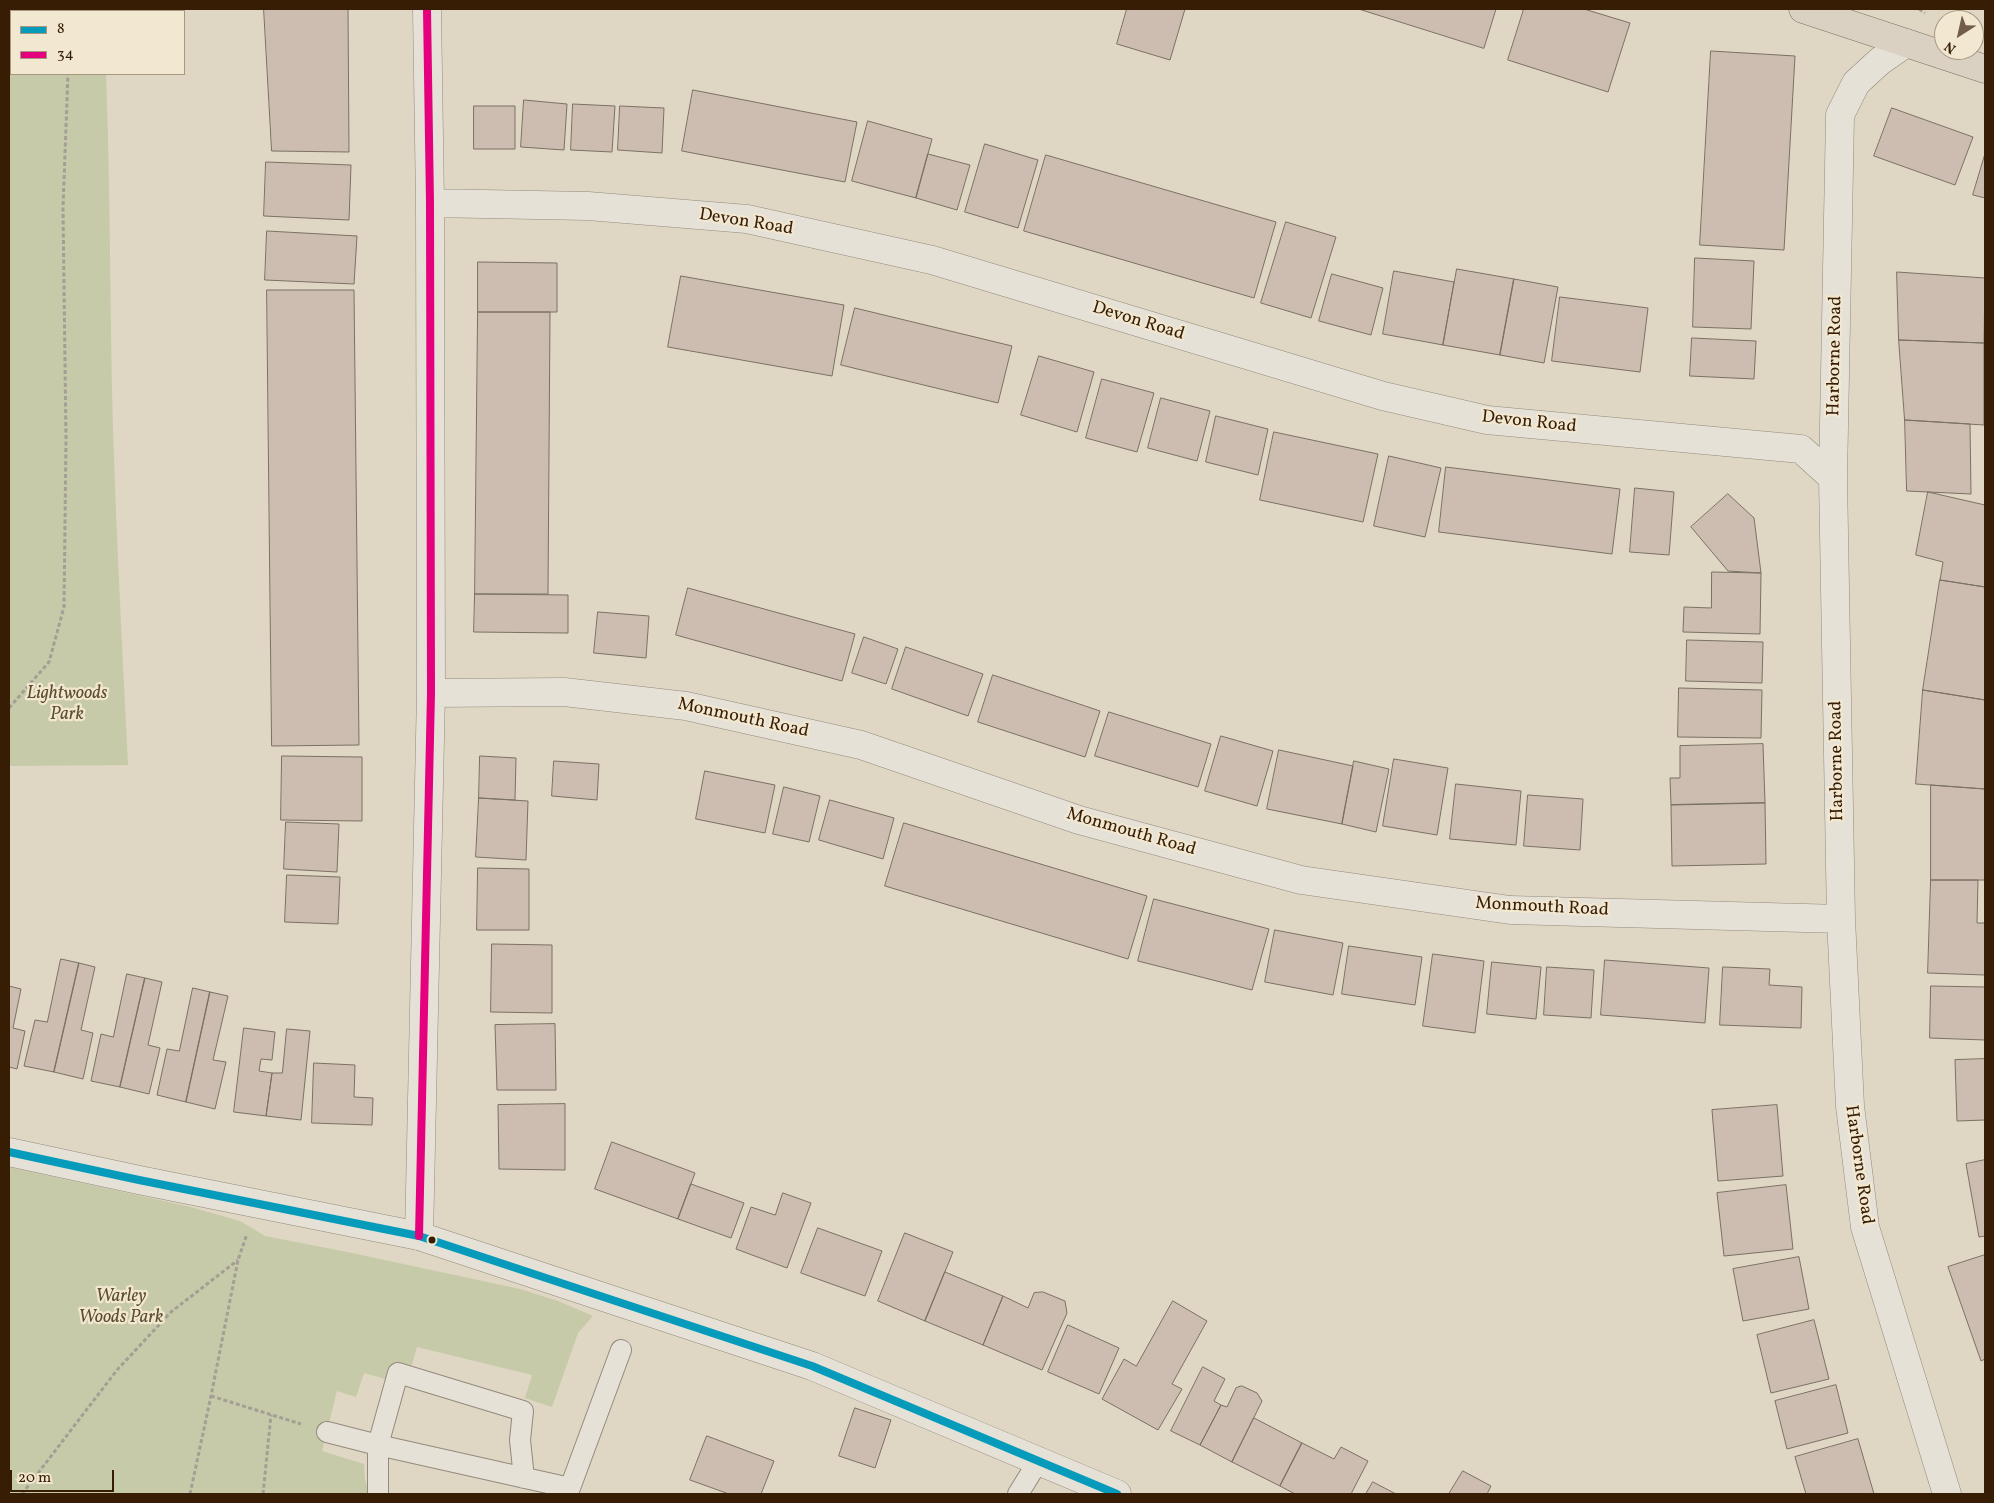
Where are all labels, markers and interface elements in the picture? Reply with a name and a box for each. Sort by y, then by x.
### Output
legend [10,10,185,75]
north arrow [1934,10,1984,60]
text: 8 [57,19,65,40]
text: N [1941,36,1960,58]
text: 34 [57,44,74,65]
street label: Devon Road [697,205,795,241]
street label: Harborne Road [1824,296,1848,416]
street label: Devon Road [1089,298,1187,346]
street label: Devon Road [1480,407,1578,439]
park label: Lightwoods Park [27,684,107,726]
street label: Monmouth Road [675,695,811,743]
street label: Harborne Road [1826,701,1850,821]
street label: Monmouth Road [1064,804,1198,862]
street label: Monmouth Road [1475,894,1609,922]
street label: Harborne Road [1839,1104,1877,1226]
unlabelled marker [427,1235,437,1245]
park label: Warley Woods Park [79,1287,163,1330]
scale bar [12,1460,116,1492]
text: 20 m [18,1468,51,1489]

